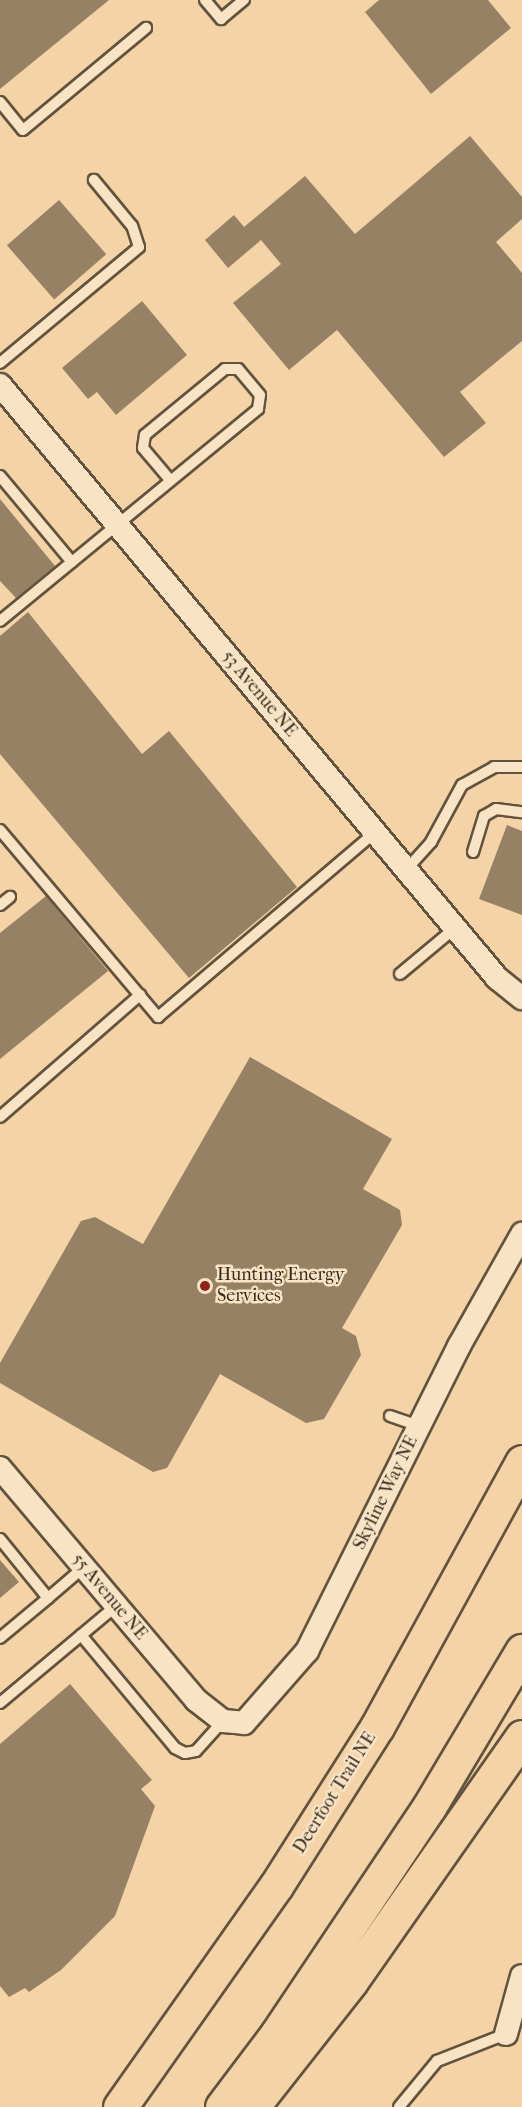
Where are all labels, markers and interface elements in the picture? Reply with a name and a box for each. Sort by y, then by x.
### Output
street label: 53 Avenue NE [217,647,301,741]
place label: Hunting Energy Services [217,1265,344,1308]
marker: Hunting Energy Services [198,1279,212,1293]
street label: Skyline Way NE [349,1433,423,1553]
street label: 55 Avenue NE [67,1549,151,1645]
street label: Deerfoot Trail NE [289,1728,381,1858]

